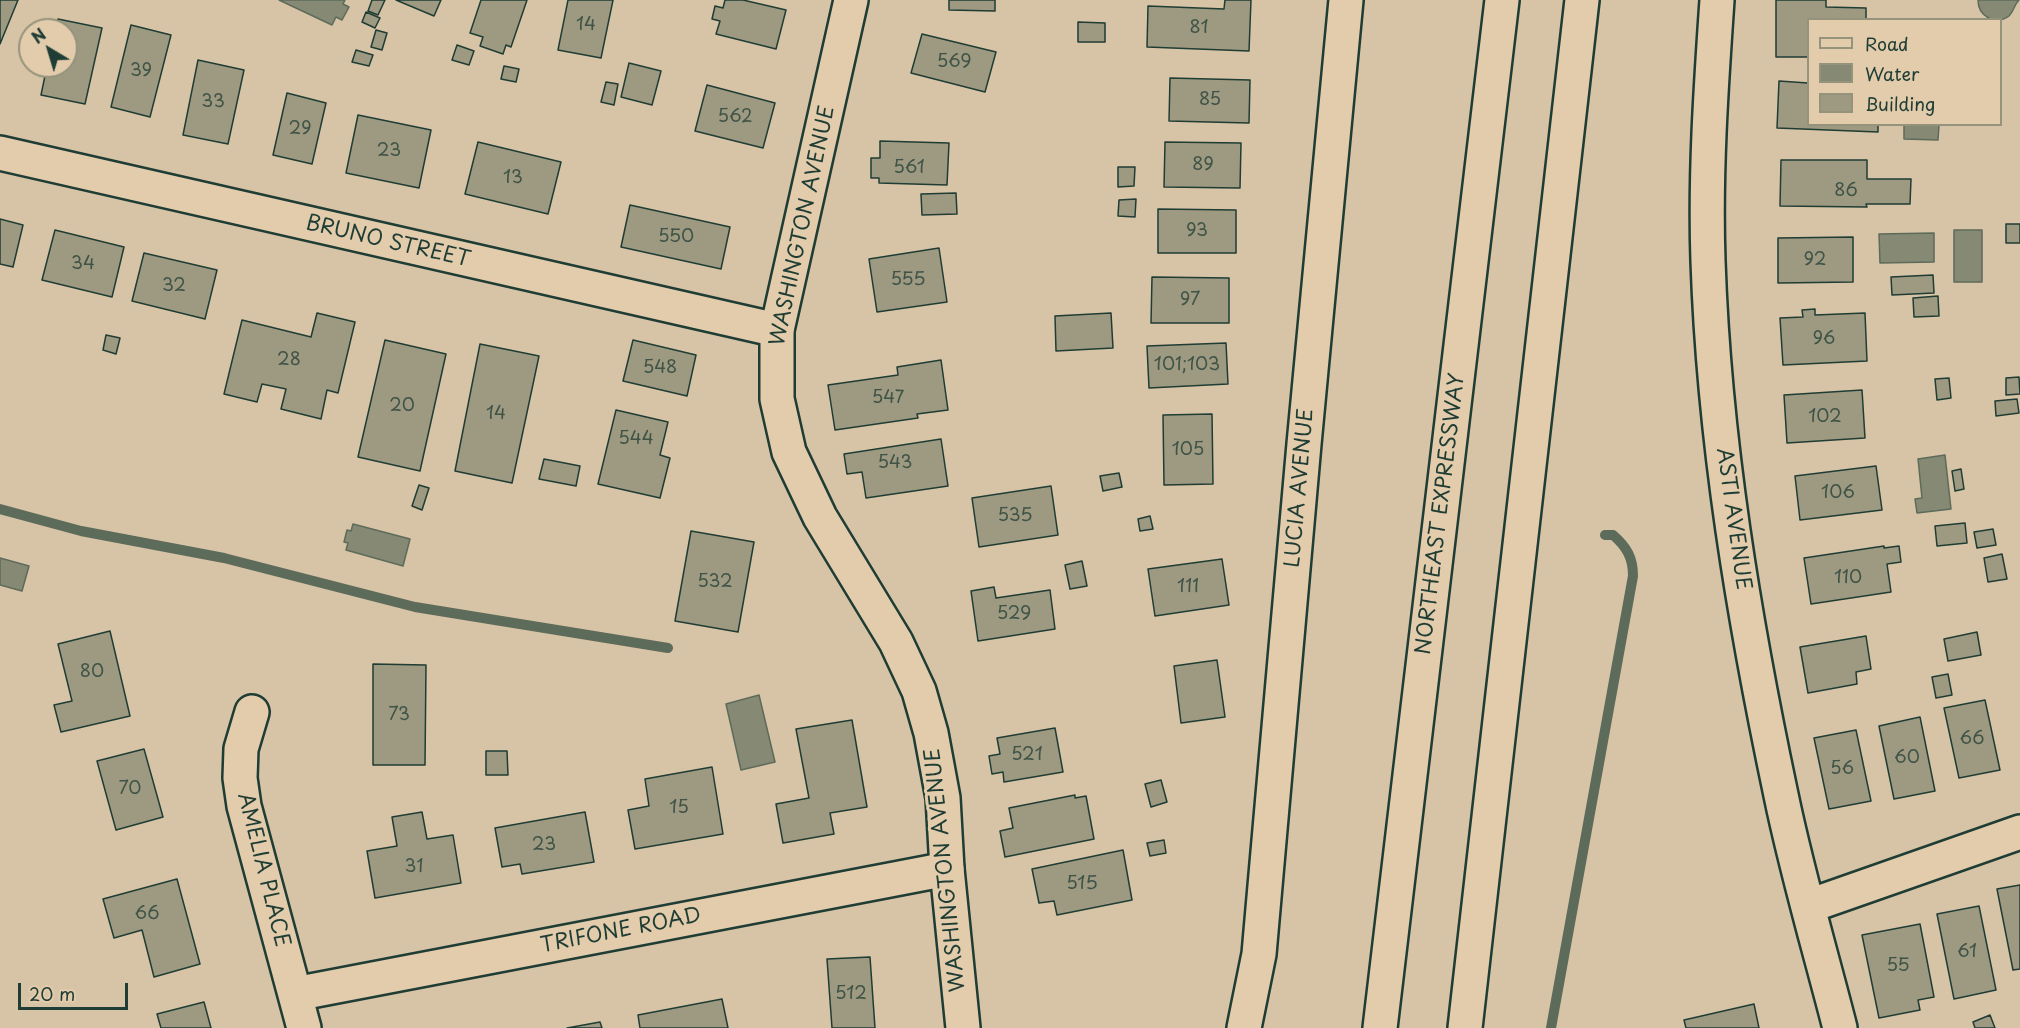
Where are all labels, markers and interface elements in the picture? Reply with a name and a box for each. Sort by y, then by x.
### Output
house number: 14 [576,14,596,36]
house number: 81 [1189,17,1209,39]
north arrow [18,18,78,78]
legend [1807,18,2002,126]
text: N [26,22,51,49]
text: Road [1865,30,1909,57]
house number: 569 [937,51,971,73]
house number: 39 [130,60,152,82]
text: Water [1865,60,1919,87]
house number: 85 [1199,89,1221,111]
text: Building [1865,90,1935,117]
house number: 33 [201,91,225,113]
street label: WASHINGTON AVENUE [765,104,841,348]
house number: 562 [717,106,753,128]
house number: 29 [289,118,311,140]
house number: 23 [377,140,401,162]
house number: 89 [1192,154,1214,176]
house number: 561 [893,157,925,179]
house number: 13 [503,167,523,189]
house number: 86 [1834,180,1858,202]
street label: BRUNO STREET [303,211,473,273]
house number: 93 [1186,220,1208,242]
house number: 550 [658,226,694,248]
house number: 92 [1804,249,1826,271]
house number: 34 [71,253,95,275]
house number: 555 [891,269,925,291]
house number: 32 [162,275,186,297]
house number: 97 [1180,289,1200,311]
house number: 96 [1813,328,1835,350]
house number: 28 [277,349,301,371]
house number: 101;103 [1154,354,1220,376]
house number: 548 [643,357,677,379]
street label: NORTHEAST EXPRESSWAY [1411,372,1471,656]
house number: 547 [872,387,904,409]
house number: 20 [389,395,415,417]
house number: 14 [486,403,506,425]
house number: 102 [1808,406,1842,428]
street label: LUCIA AVENUE [1280,407,1320,569]
house number: 544 [618,428,654,450]
house number: 105 [1172,439,1204,461]
street label: ASTI AVENUE [1711,446,1755,592]
house number: 543 [878,452,912,474]
house number: 106 [1821,482,1855,504]
house number: 535 [997,505,1033,527]
house number: 110 [1834,567,1862,589]
house number: 532 [697,571,733,593]
house number: 111 [1177,576,1199,598]
house number: 529 [997,603,1031,625]
house number: 80 [80,661,104,683]
house number: 73 [388,704,410,726]
house number: 66 [1960,728,1984,750]
house number: 521 [1011,744,1043,766]
street label: WASHINGTON AVENUE [921,747,971,993]
house number: 60 [1894,747,1920,769]
house number: 56 [1830,758,1854,780]
house number: 70 [119,778,141,800]
street label: AMELIA PLACE [232,790,294,950]
house number: 15 [669,797,689,819]
house number: 23 [532,834,556,856]
house number: 31 [405,856,423,878]
house number: 515 [1066,873,1098,895]
house number: 66 [135,903,159,925]
street label: TRIFONE ROAD [539,903,703,959]
house number: 61 [1957,941,1977,963]
house number: 55 [1886,955,1910,977]
scale bar [21,971,130,1009]
text: 20 m [29,980,75,1007]
house number: 512 [835,983,867,1005]

